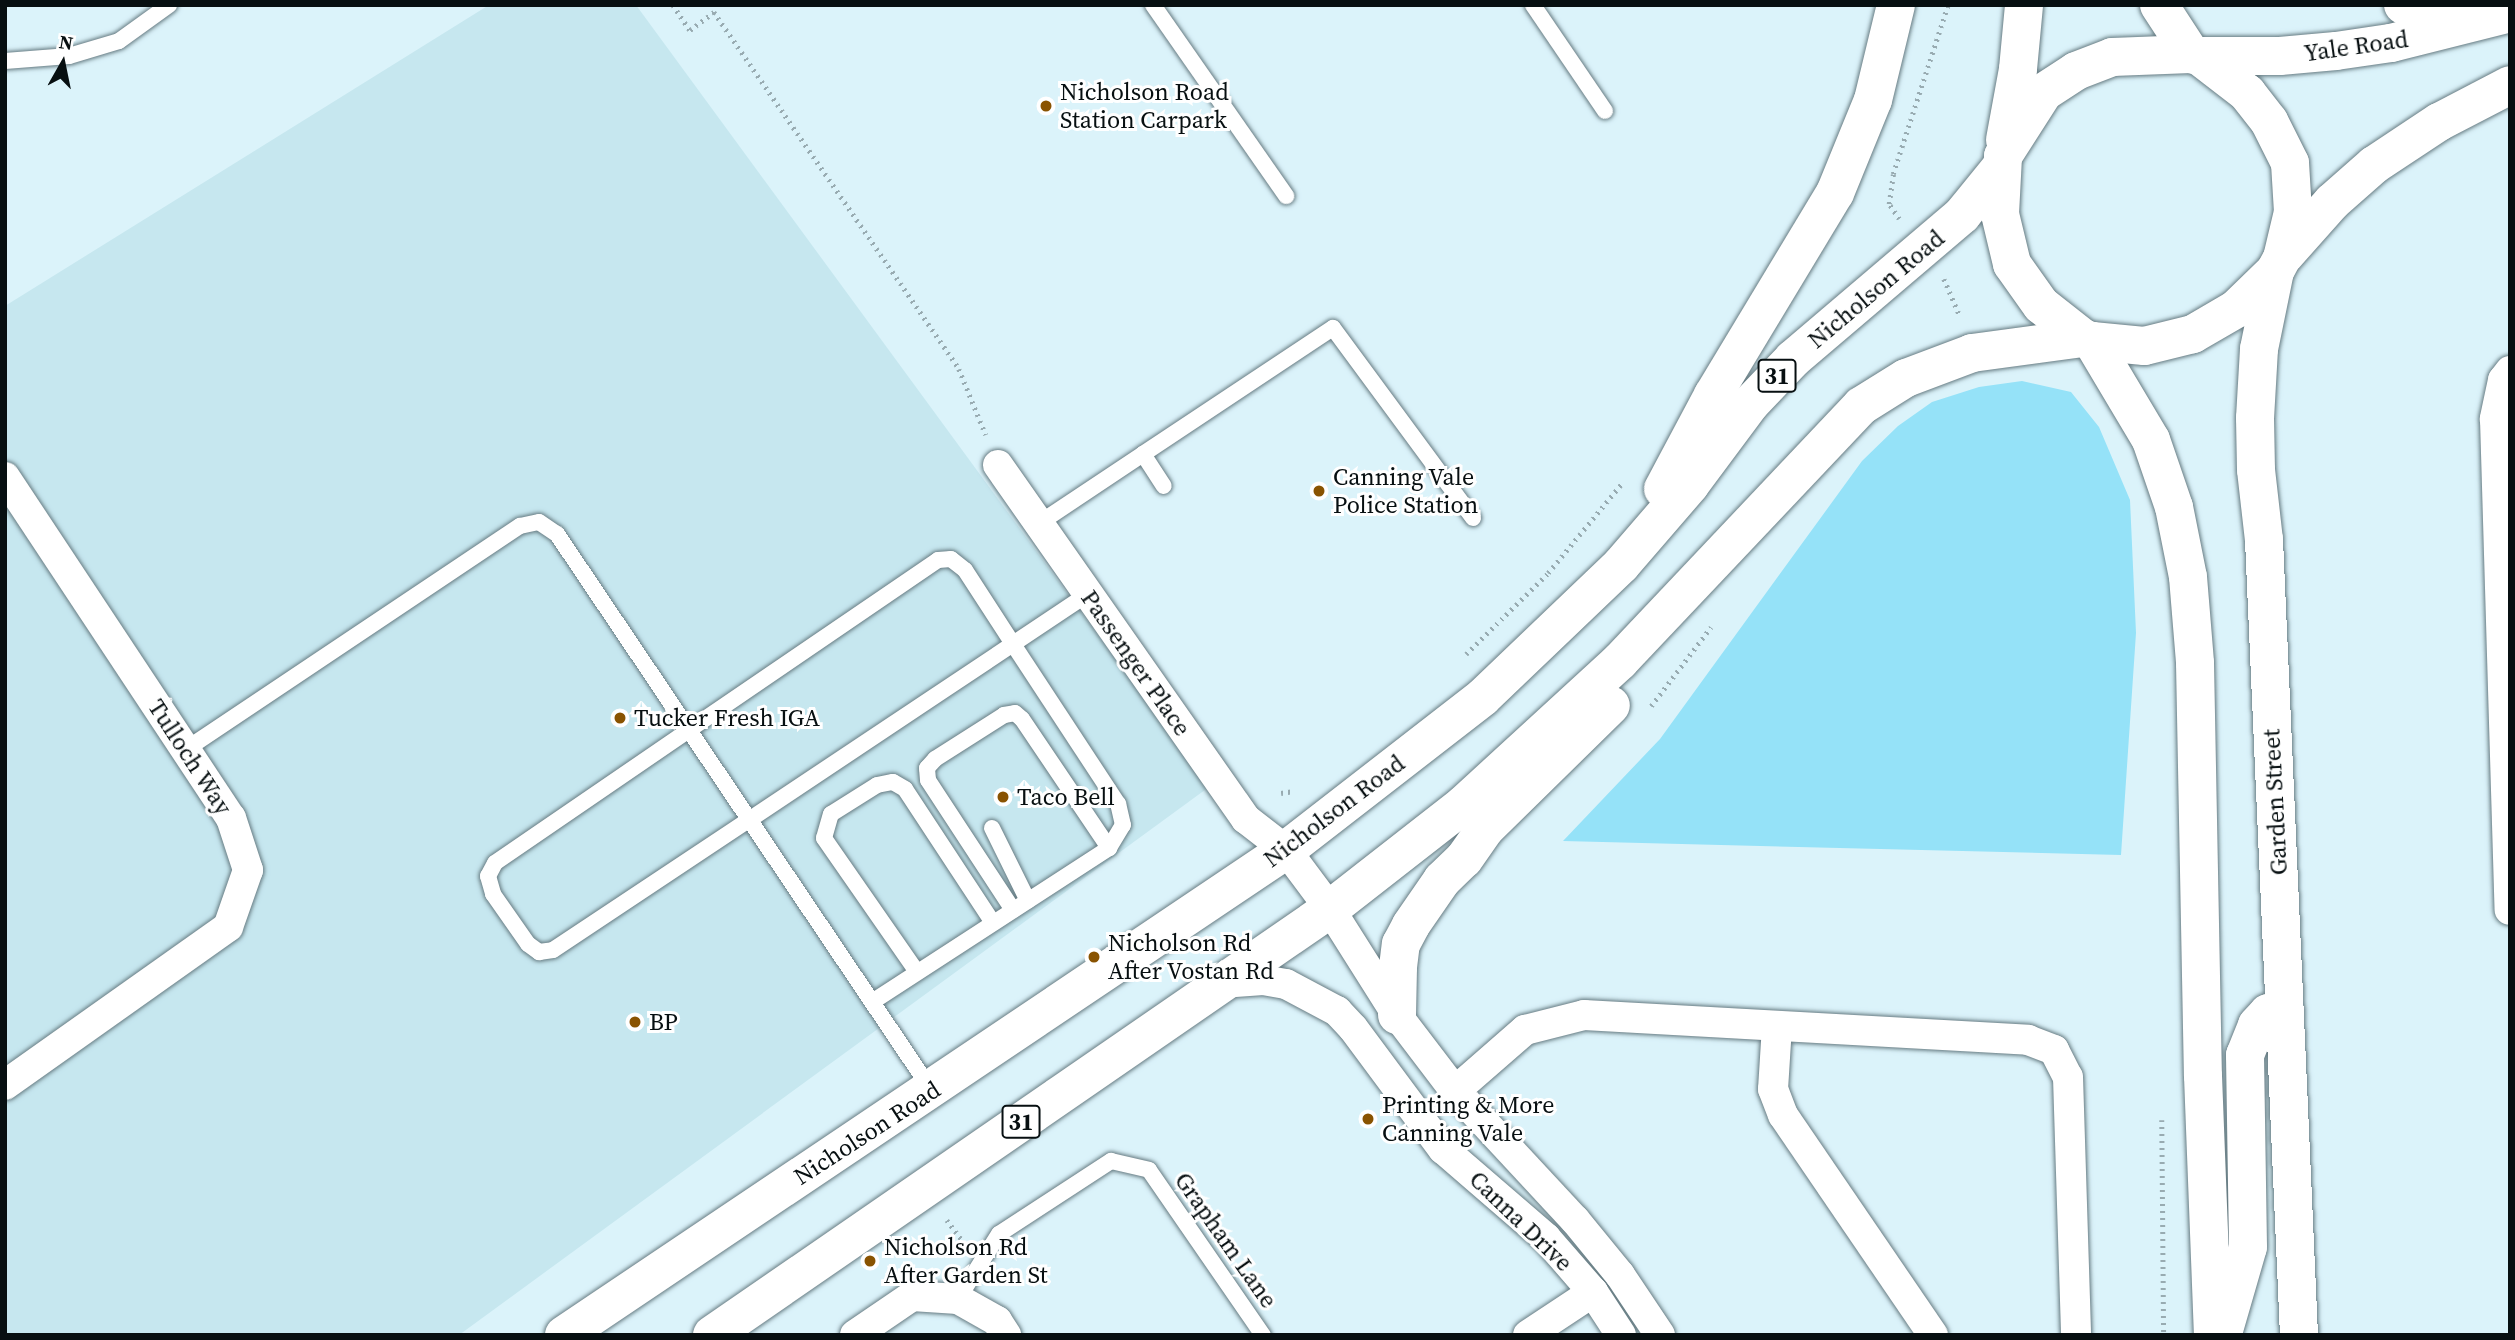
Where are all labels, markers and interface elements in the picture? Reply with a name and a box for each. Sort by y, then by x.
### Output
street label: Yale Road [2302,24,2410,68]
north arrow [28,28,98,98]
text: N [57,28,75,56]
place label: Nicholson Road Station Carpark [1060,78,1229,134]
marker: Nicholson Road Station Carpark [1038,98,1054,114]
street label: Nicholson Road [1802,224,1950,354]
road number: 31 [1756,356,1798,396]
place label: Canning Vale Police Station [1333,463,1478,519]
marker: Canning Vale Police Station [1311,483,1327,499]
street label: Passenger Place [1075,585,1197,741]
street label: Tulloch Way [142,694,238,820]
place label: Tucker Fresh IGA [634,704,820,732]
marker: Tucker Fresh IGA [612,710,628,726]
street label: Garden Street [2257,728,2293,876]
street label: Nicholson Road [1258,749,1410,873]
place label: Taco Bell [1017,783,1115,811]
marker: Taco Bell [995,789,1011,805]
place label: Nicholson Rd After Vostan Rd [1108,929,1274,985]
marker: Nicholson Rd After Vostan Rd [1086,949,1102,965]
place label: BP [649,1008,678,1036]
marker: BP [627,1014,643,1030]
street label: Nicholson Road [788,1075,946,1191]
place label: Printing & More Canning Vale [1382,1091,1555,1147]
road number: 31 [1000,1102,1042,1142]
marker: Printing & More Canning Vale [1360,1111,1376,1127]
street label: Canna Drive [1464,1165,1578,1277]
street label: Grapham Lane [1169,1167,1283,1313]
place label: Nicholson Rd After Garden St [884,1233,1048,1289]
marker: Nicholson Rd After Garden St [862,1253,878,1269]

